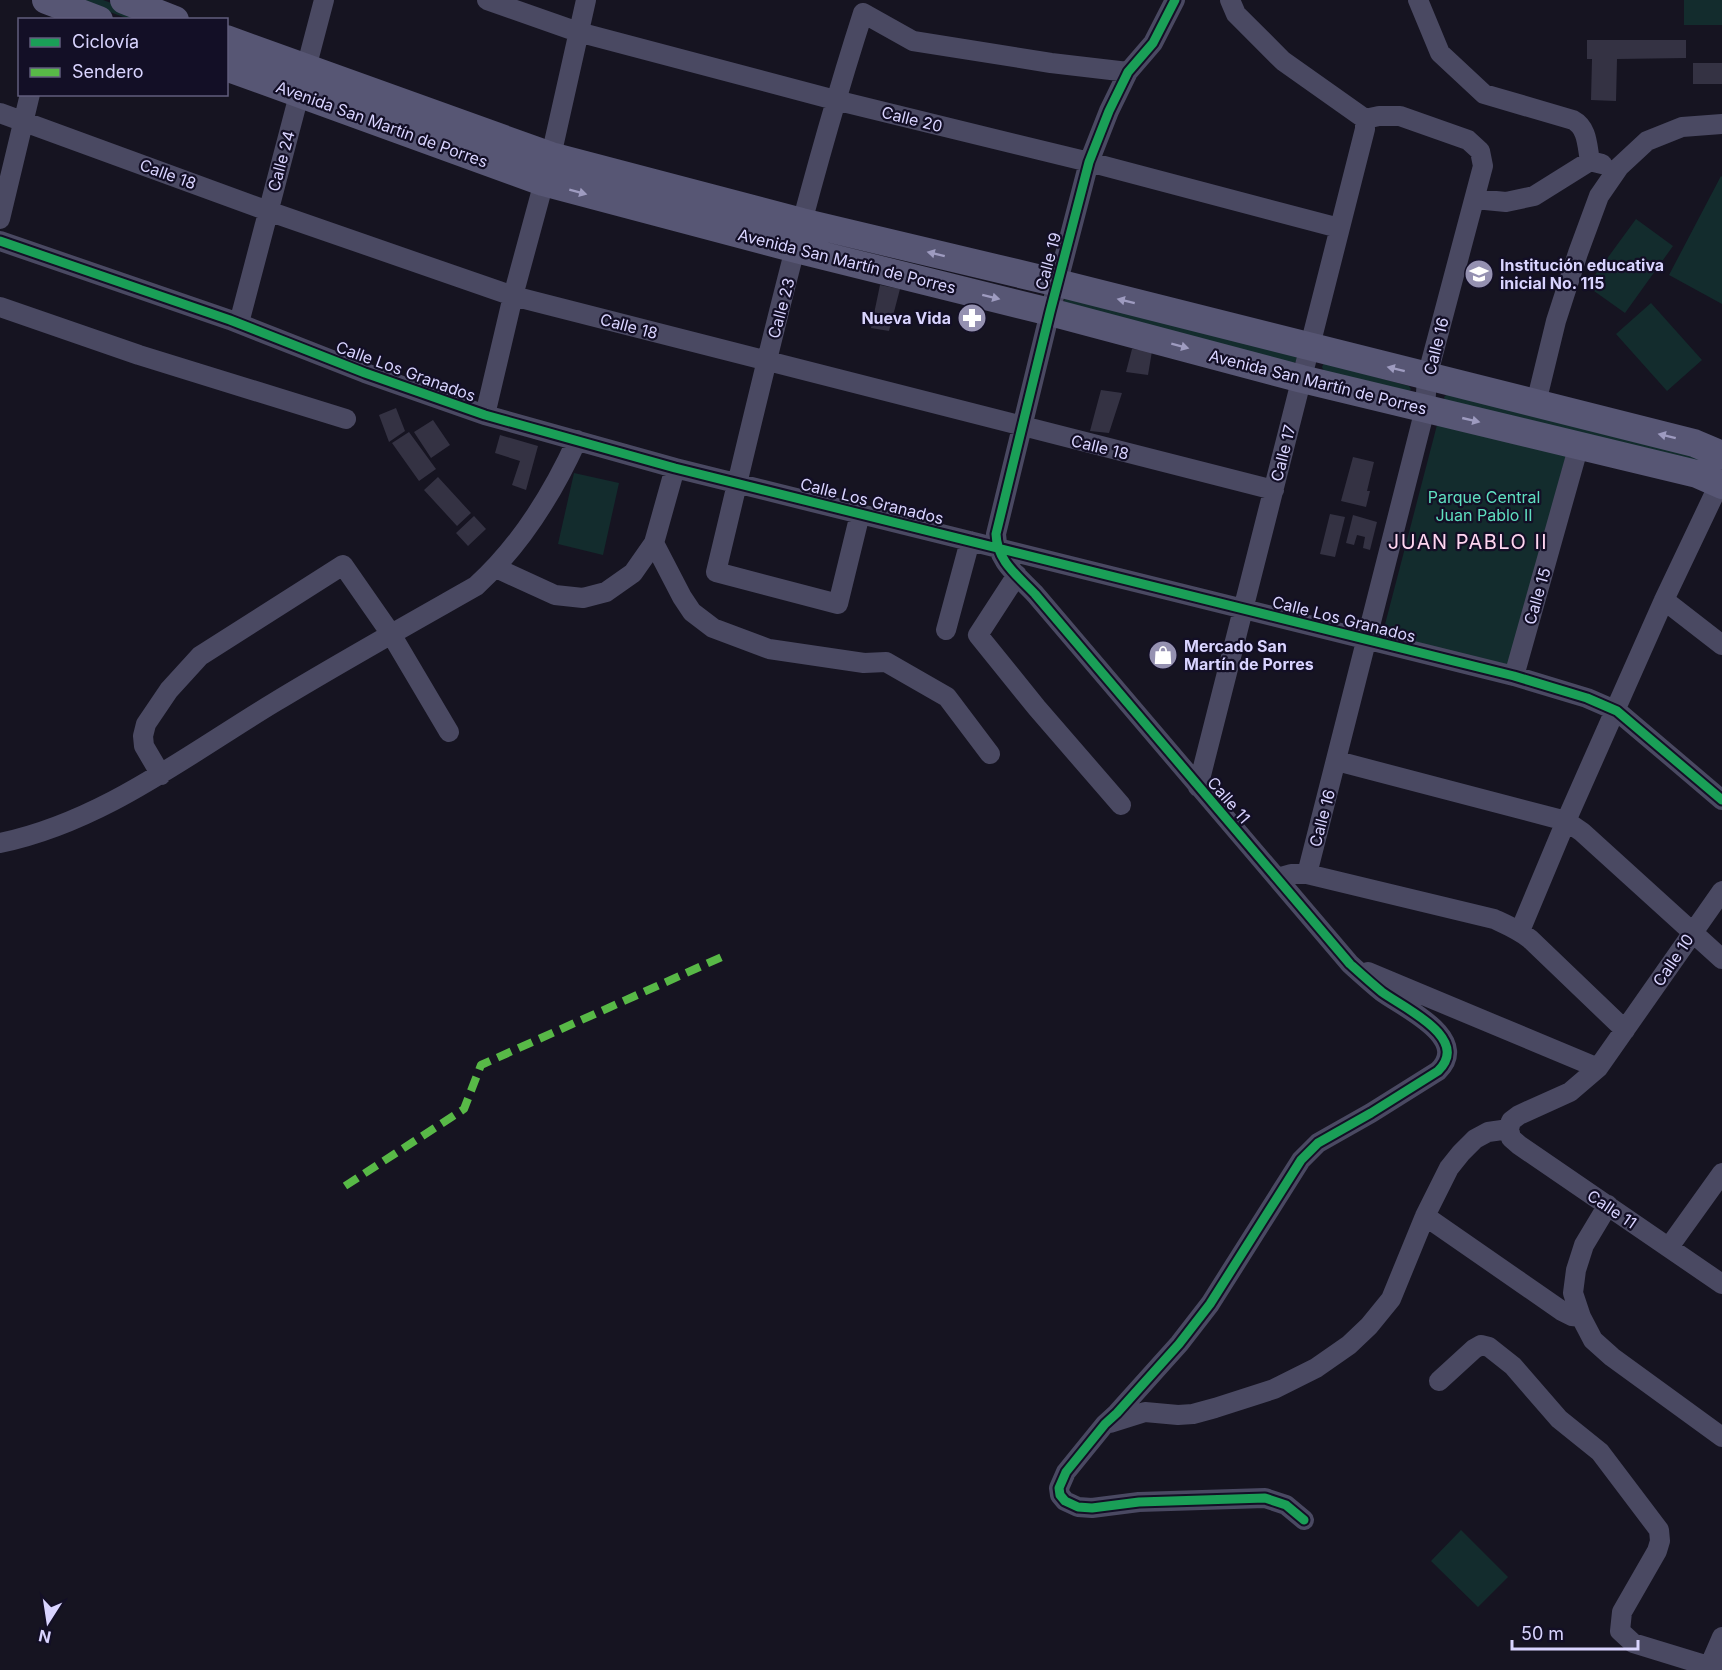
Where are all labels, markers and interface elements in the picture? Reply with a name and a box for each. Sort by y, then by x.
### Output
legend [18,18,228,96]
text: Ciclovía [72,31,139,52]
text: Sendero [72,61,143,82]
street label: Avenida San Martín de Porres [273,76,491,172]
street label: Calle 20 [879,102,945,136]
street label: Calle 24 [263,128,299,194]
street label: Calle 18 [137,155,199,193]
one-way arrow [569,187,588,197]
street label: Avenida San Martín de Porres [736,224,958,298]
street label: Calle 19 [1031,230,1065,292]
one-way arrow [927,249,945,259]
place label: Institución educativa inicial No. 115 [1500,255,1664,293]
school or university icon: Institución educativa inicial No. 115 [1463,258,1495,290]
street label: Calle 23 [763,276,799,340]
one-way arrow [982,293,1000,303]
one-way arrow [1116,295,1135,305]
pharmacy icon: Nueva Vida [956,302,988,334]
place label: Nueva Vida [861,308,951,328]
street label: Calle 18 [598,309,660,343]
street label: Calle 16 [1419,315,1453,377]
street label: Calle Los Granados [333,336,479,406]
one-way arrow [1171,342,1189,351]
street label: Avenida San Martín de Porres [1207,345,1429,419]
one-way arrow [1387,363,1405,373]
one-way arrow [1461,416,1480,425]
street label: Calle 17 [1266,423,1300,483]
street label: Calle 18 [1069,430,1131,464]
one-way arrow [1658,430,1676,440]
street label: Calle Los Granados [798,474,946,528]
park label: Parque Central Juan Pablo II [1428,487,1540,525]
district label: JUAN PABLO II [1388,530,1548,554]
street label: Calle 15 [1519,565,1555,627]
street label: Calle Los Granados [1270,592,1418,646]
place label: Mercado San Martín de Porres [1184,636,1314,674]
shop icon: Mercado San Martín de Porres [1147,639,1179,671]
street label: Calle 11 [1203,773,1255,827]
street label: Calle 16 [1305,787,1339,849]
street label: Calle 10 [1648,930,1698,990]
street label: Calle 11 [1583,1185,1641,1233]
north arrow [18,1592,78,1652]
scale bar [1512,1613,1638,1651]
text: 50 m [1521,1623,1564,1644]
text: N [37,1626,53,1648]

